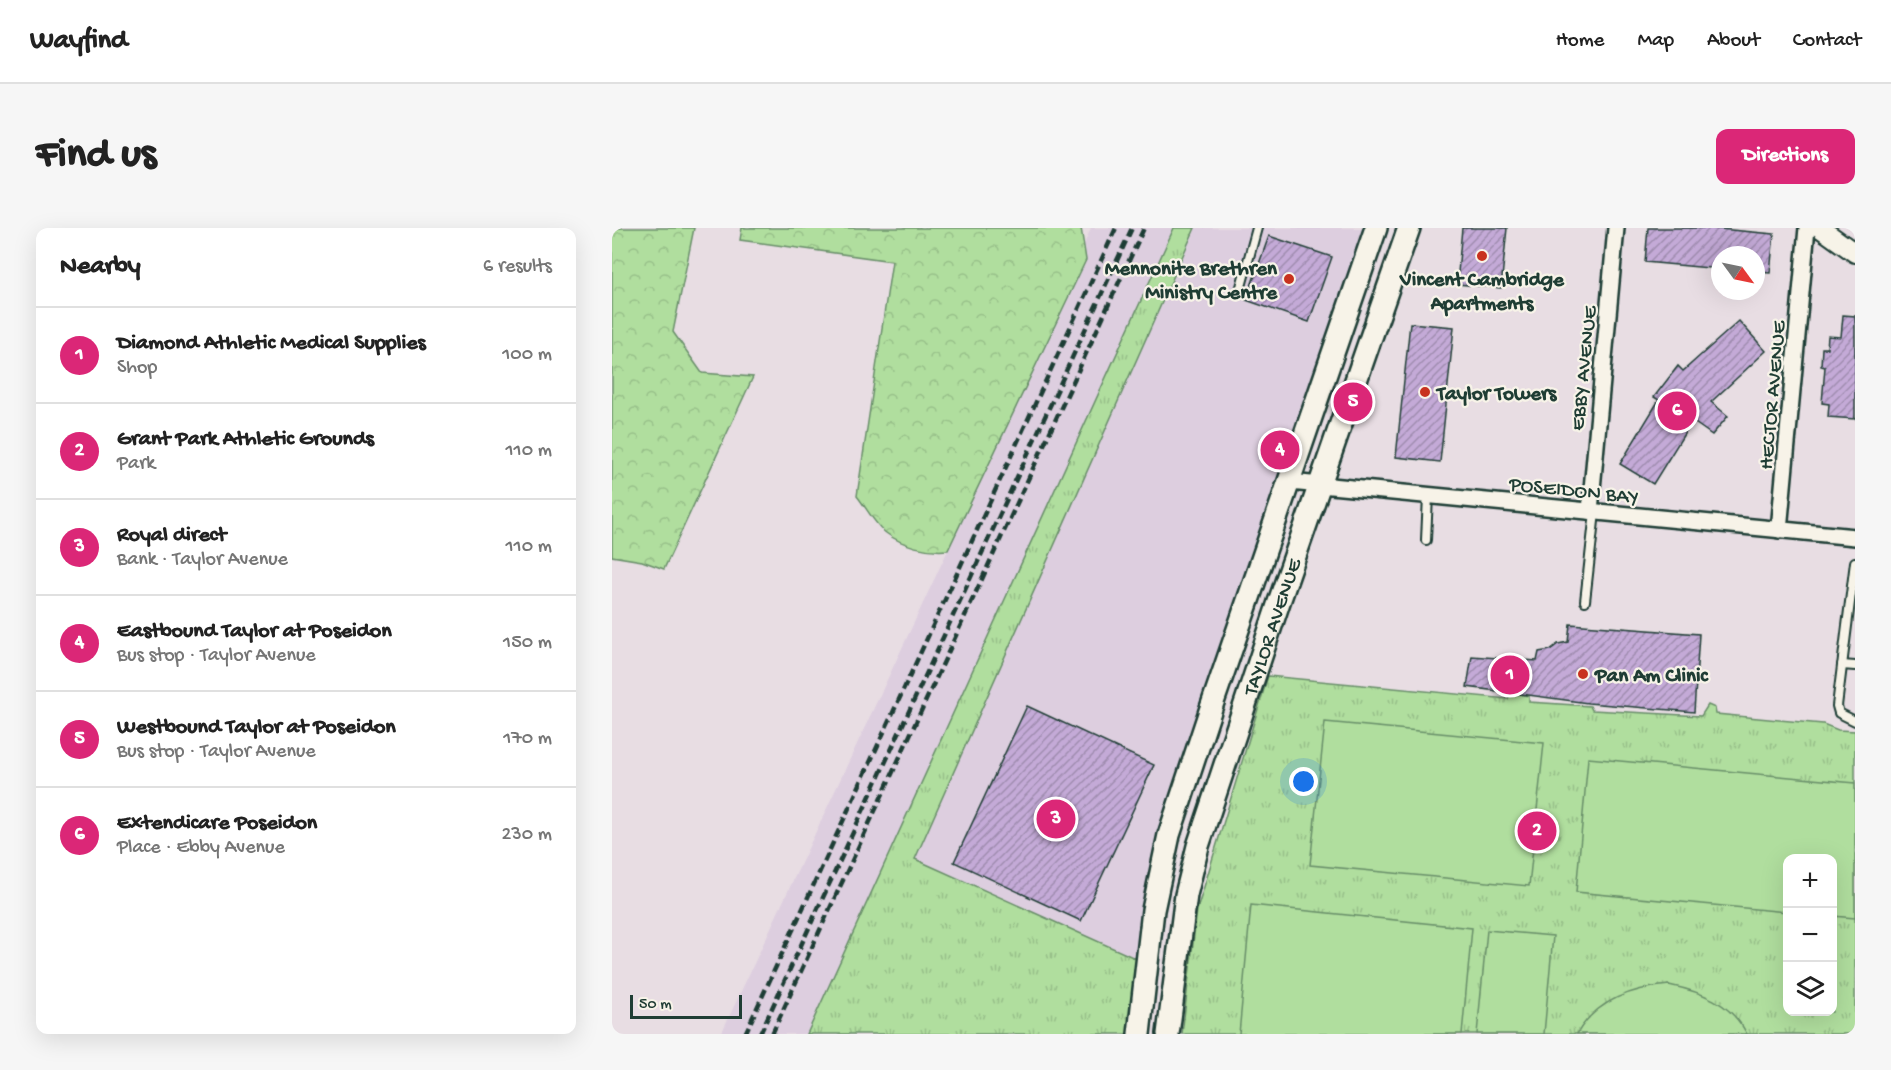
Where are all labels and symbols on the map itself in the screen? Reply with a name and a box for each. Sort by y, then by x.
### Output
north arrow [1711,246,1765,300]
marker: Vincent Cambridge Apartments [1475,249,1489,263]
place label: Mennonite Brethren Ministry Centre [1105,258,1278,307]
place label: Vincent Cambridge Apartments [1399,269,1565,318]
marker: Mennonite Brethren Ministry Centre [1282,272,1296,286]
street label: EBBY AVENUE [1566,304,1605,432]
street label: HECTOR AVENUE [1756,319,1794,471]
pin: 5 [1334,380,1372,424]
place label: Taylor Towers [1435,383,1558,408]
marker: Taylor Towers [1418,385,1432,399]
pin: 6 [1658,388,1696,434]
pin: 4 [1260,428,1300,472]
street label: POSEIDON BAY [1507,473,1640,512]
street label: TAYLOR AVENUE [1240,555,1309,700]
pin: 1 [1490,652,1530,698]
place label: Pan Am Clinic [1594,665,1710,690]
marker: Pan Am Clinic [1576,667,1590,681]
your location [1289,767,1318,796]
pin: 3 [1036,796,1076,842]
pin: 2 [1518,808,1556,854]
scale bar [630,992,742,1020]

